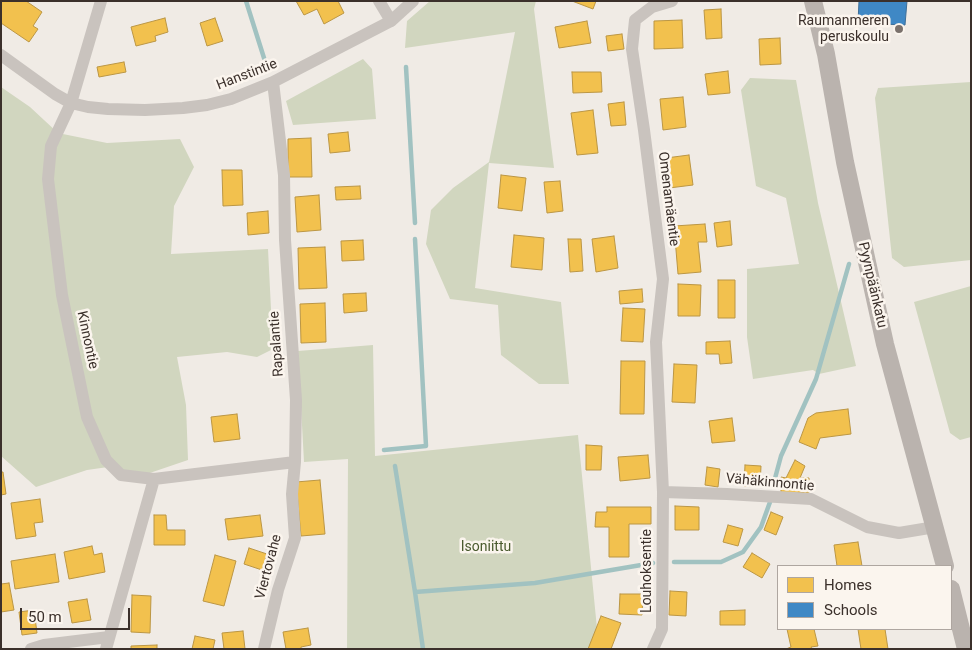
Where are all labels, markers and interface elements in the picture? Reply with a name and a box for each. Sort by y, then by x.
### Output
place label: Raumanmeren peruskoulu [798,13,889,46]
marker: Raumanmeren peruskoulu [893,23,905,35]
street label: Hanstintie [214,56,280,94]
street label: Omenamäentie [654,151,682,247]
street label: Pyynpäänkatu [854,240,890,330]
street label: Kinnontie [73,310,101,370]
street label: Rapalantie [266,311,288,377]
street label: Vähäkinnontie [725,471,815,495]
street label: Louhoksentie [639,529,655,613]
street label: Viertovahe [252,533,286,601]
park label: Isoniittu [461,539,511,555]
legend [777,565,952,630]
text: Homes [824,576,872,594]
scale bar [22,598,132,630]
text: Schools [824,601,878,619]
text: 50 m [28,608,62,626]

